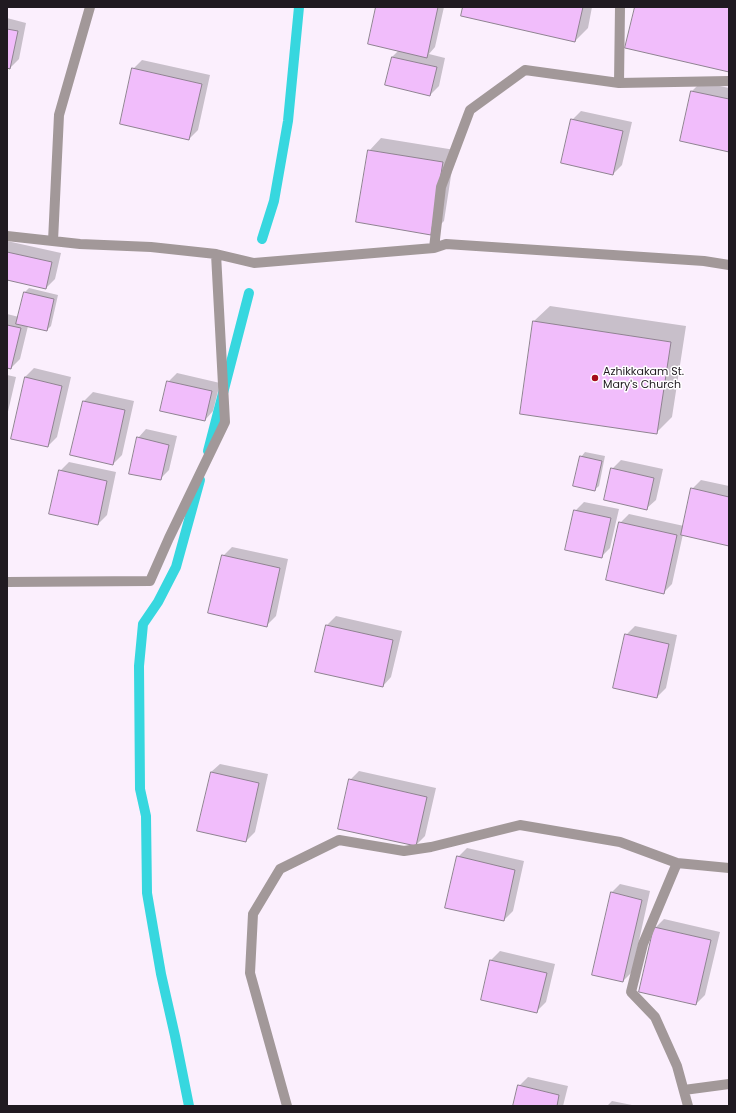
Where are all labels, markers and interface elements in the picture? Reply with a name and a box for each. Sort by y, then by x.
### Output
place label: Azhikkakam St. Mary's Church [603,365,684,391]
marker: Azhikkakam St. Mary's Church [590,373,600,383]

